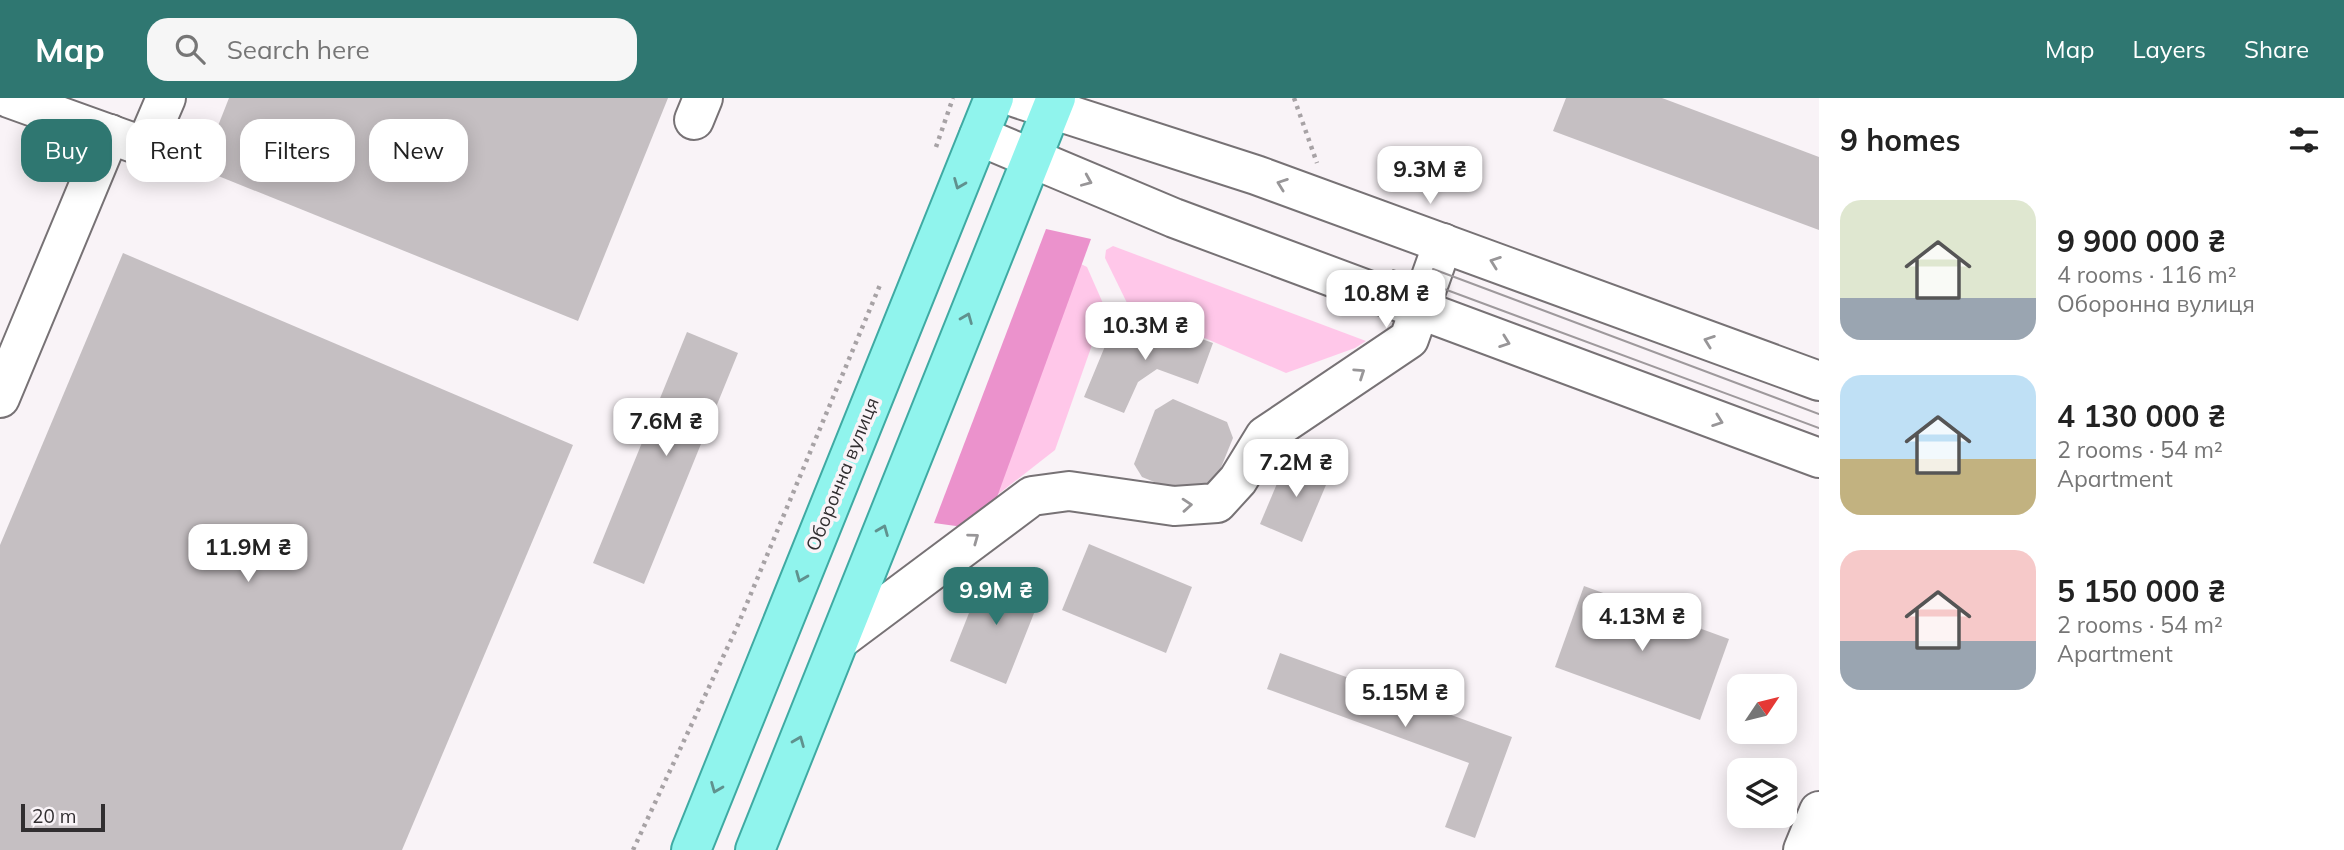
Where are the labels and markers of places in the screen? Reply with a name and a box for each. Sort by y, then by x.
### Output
pin: 9.3M ₴ [1373,146,1487,206]
pin: 10.8M ₴ [1321,271,1451,330]
pin: 10.3M ₴ [1080,302,1210,362]
pin: 7.6M ₴ [609,398,723,458]
pin: 7.2M ₴ [1239,440,1353,499]
pin: 11.9M ₴ [183,524,313,584]
pin: 9.9M ₴ [939,568,1053,627]
pin: 4.13M ₴ [1577,594,1707,653]
pin: 5.15M ₴ [1340,670,1470,729]

